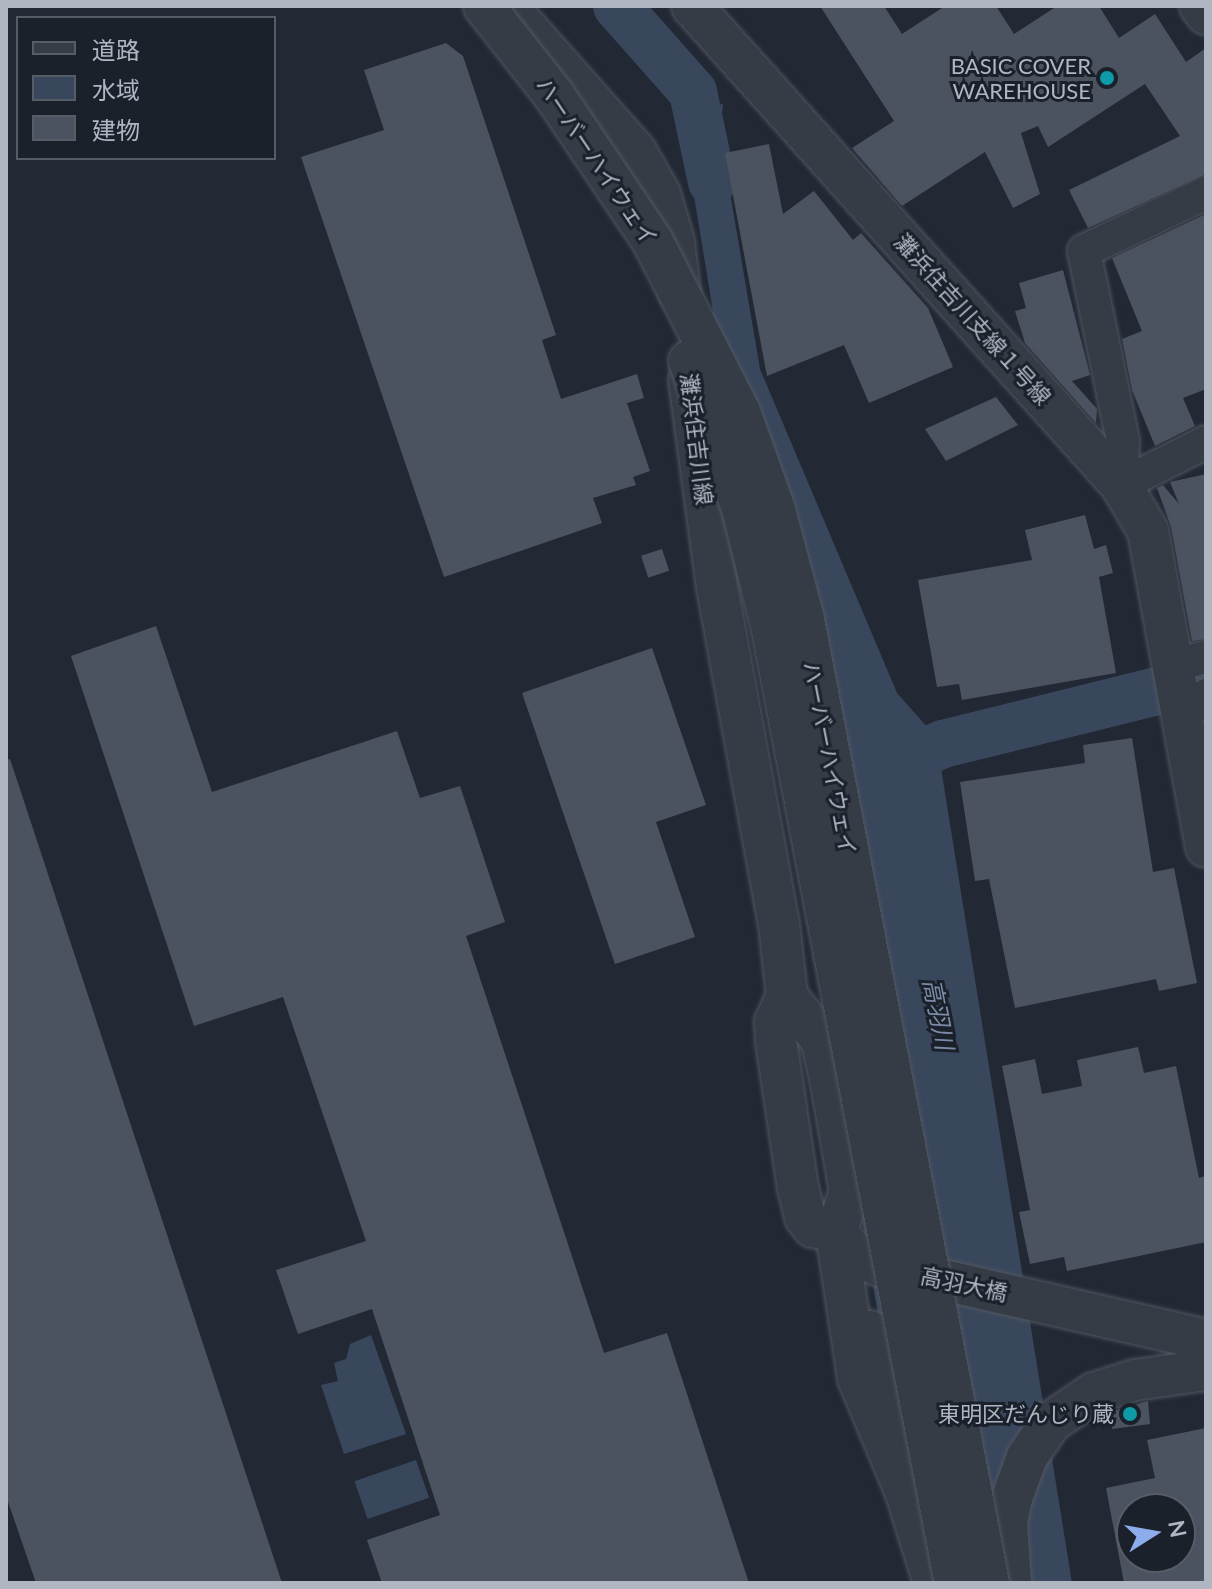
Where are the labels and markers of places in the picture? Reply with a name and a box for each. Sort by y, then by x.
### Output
place label: BASIC COVER WAREHOUSE [951,52,1091,104]
marker: BASIC COVER WAREHOUSE [1098,69,1116,87]
place label: 東明区だんじり蔵 [938,1401,1114,1427]
marker: 東明区だんじり蔵 [1121,1405,1139,1423]

